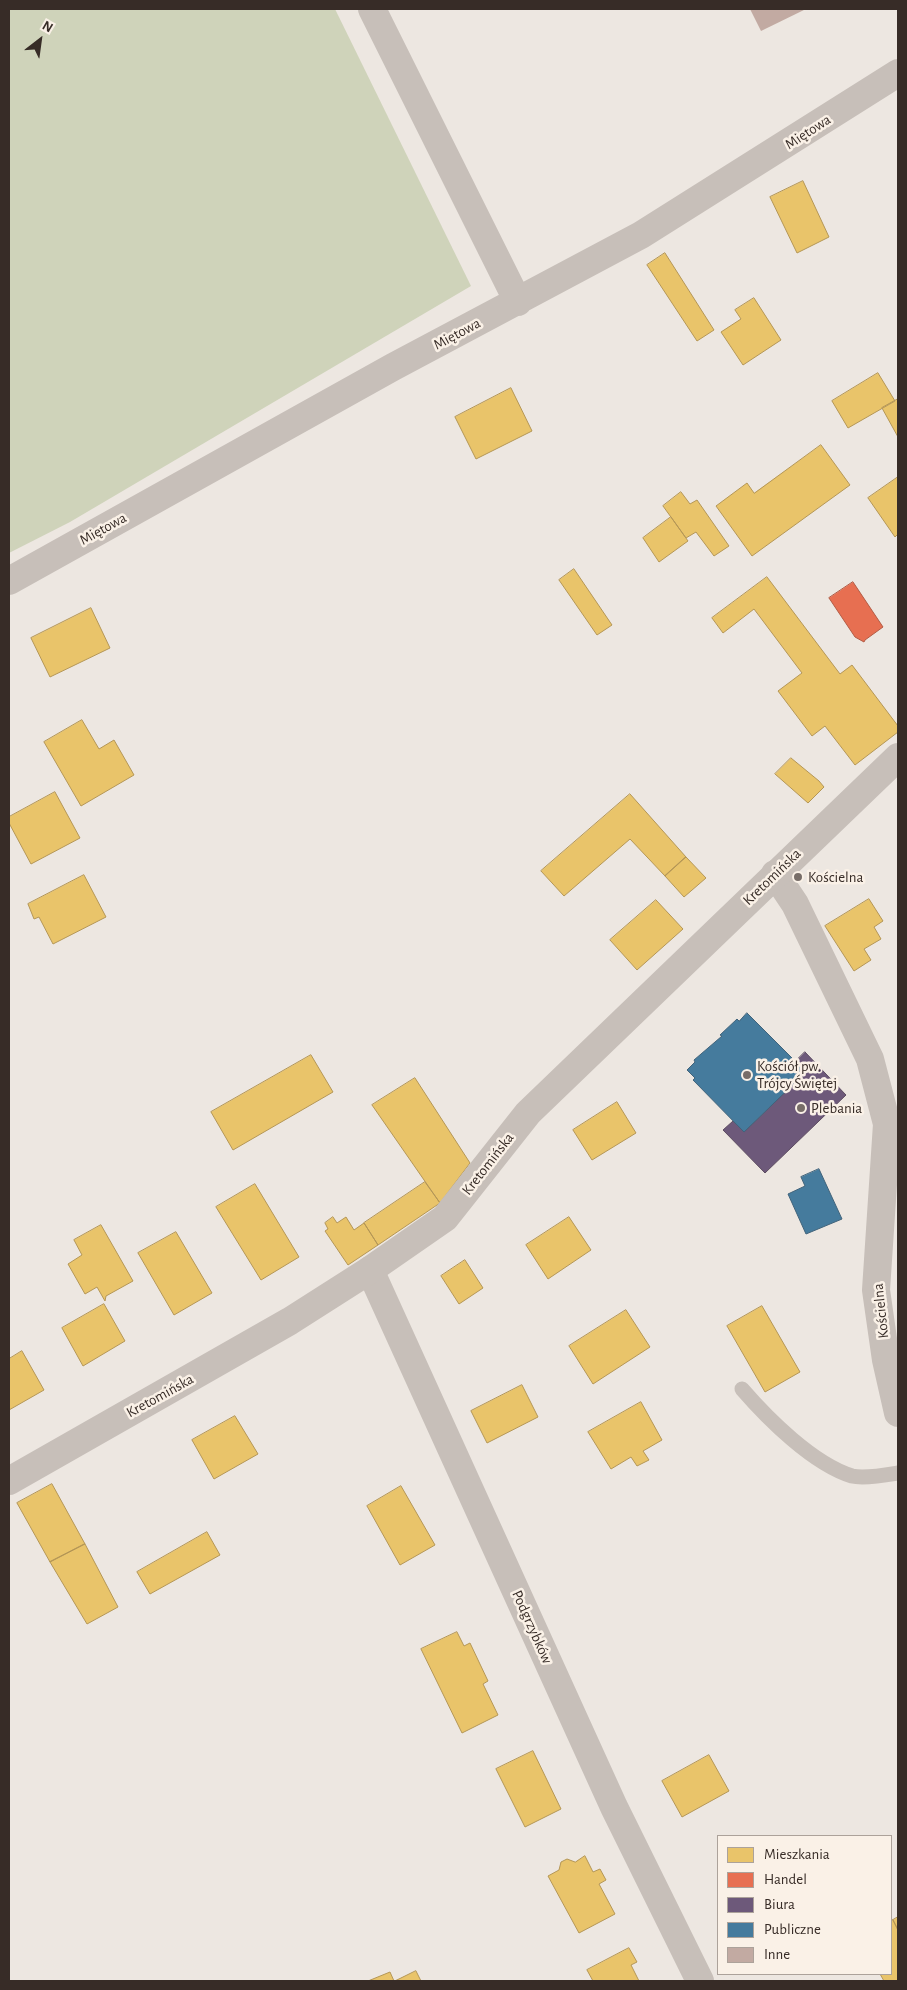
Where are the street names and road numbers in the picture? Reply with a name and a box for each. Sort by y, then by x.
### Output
street label: Miętowa [782,111,834,153]
street label: Miętowa [430,314,484,354]
street label: Miętowa [76,509,130,549]
street label: Kretomińska [739,845,805,909]
street label: Kretomińska [458,1129,518,1199]
street label: Kościelna [869,1282,893,1340]
street label: Kretomińska [123,1370,197,1422]
street label: Podgrzybków [508,1587,556,1667]

